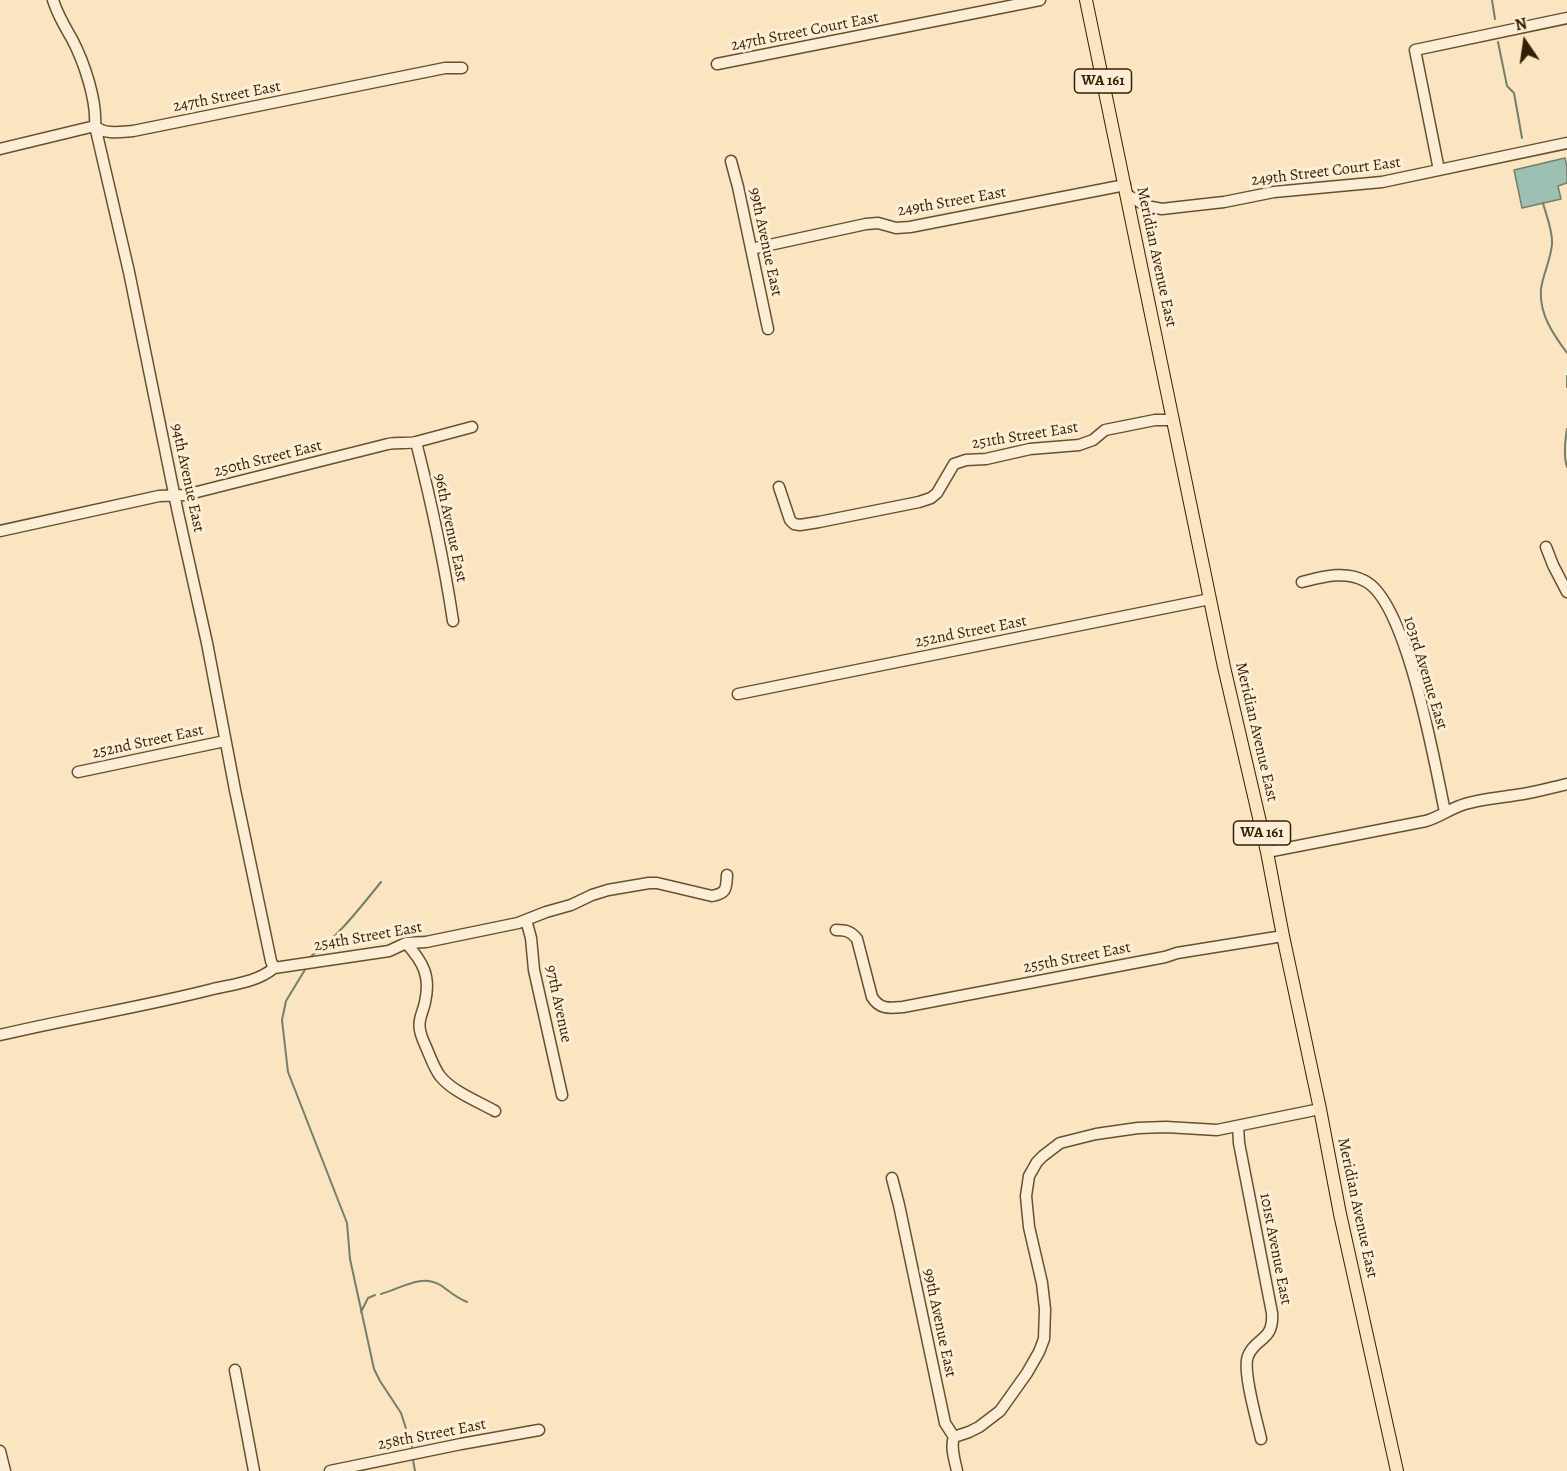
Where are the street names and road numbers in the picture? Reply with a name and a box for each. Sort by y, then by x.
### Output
street label: 247th Street Court East [729,8,881,56]
road number: WA 161 [1074,69,1132,93]
street label: 247th Street East [171,77,283,117]
street label: 249th Street Court East [1250,153,1402,191]
street label: 249th Street East [896,183,1008,221]
street label: Meridian Avenue East [1132,185,1180,329]
street label: 99th Avenue East [744,186,786,298]
street label: 251th Street East [970,418,1080,454]
street label: 94th Avenue East [166,422,208,534]
street label: 250th Street East [212,436,324,482]
street label: 96th Avenue East [429,472,471,584]
street label: 252nd Street East [913,612,1029,652]
street label: 103rd Avenue East [1399,614,1451,732]
street label: Meridian Avenue East [1231,660,1281,804]
street label: 252nd Street East [91,721,205,763]
road number: WA 161 [1234,821,1290,845]
street label: 254th Street East [312,918,424,956]
street label: 255th Street East [1022,938,1132,978]
street label: 97th Avenue [540,964,576,1044]
street label: Meridian Avenue East [1333,1136,1381,1280]
street label: 101st Avenue East [1255,1191,1295,1307]
street label: 99th Avenue East [918,1267,960,1379]
street label: 258th Street East [376,1415,488,1455]

